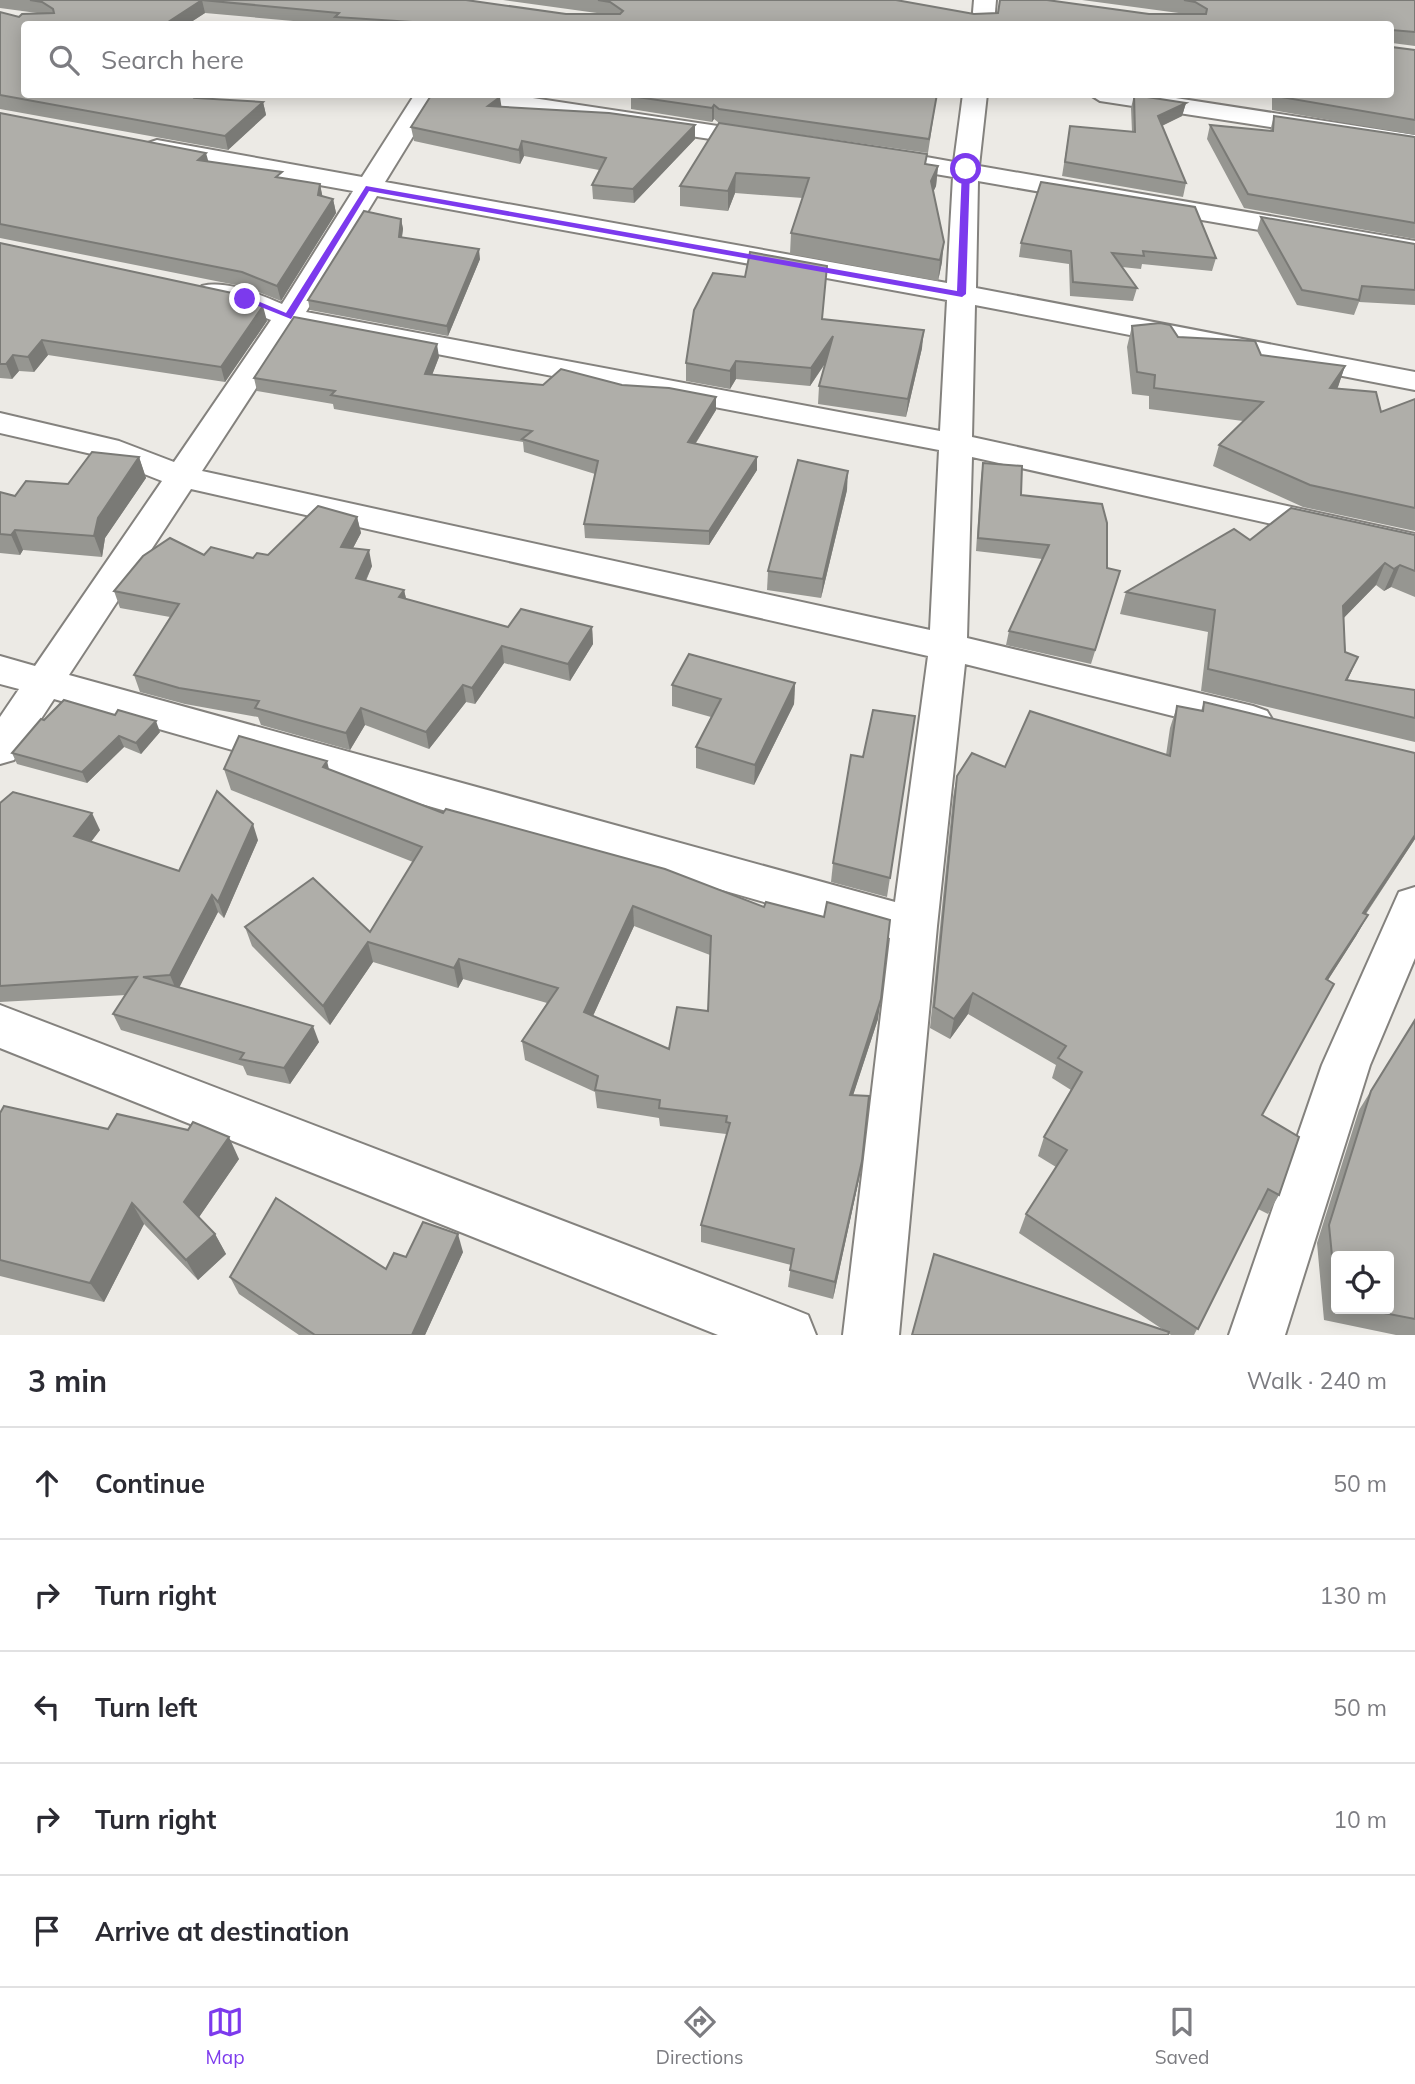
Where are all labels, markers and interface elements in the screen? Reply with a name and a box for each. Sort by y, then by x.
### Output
search box [21,21,1394,98]
icon: search [45,41,83,79]
text: Search here [101,43,244,76]
route start [950,153,981,184]
route end [229,283,260,314]
map controls [1331,1251,1394,1314]
button: locate [1331,1251,1394,1314]
text: 3 min [28,1362,107,1400]
text: Walk · 240 m [1247,1366,1387,1395]
icon: ahead [28,1464,66,1502]
text: Continue [95,1467,205,1500]
text: 50 m [1333,1469,1387,1498]
icon: right [28,1576,66,1614]
text: Turn right [95,1579,216,1612]
text: 130 m [1319,1581,1387,1610]
icon: left [28,1688,66,1726]
text: Turn left [95,1691,197,1724]
text: 50 m [1333,1693,1387,1722]
icon: right [28,1800,66,1838]
text: Turn right [95,1803,216,1836]
text: 10 m [1333,1805,1387,1834]
icon: arrive [28,1912,66,1950]
text: Arrive at destination [95,1915,350,1948]
tab: Map [206,2003,245,2069]
tab: Directions [656,2003,744,2069]
tab: Saved [1155,2003,1209,2069]

